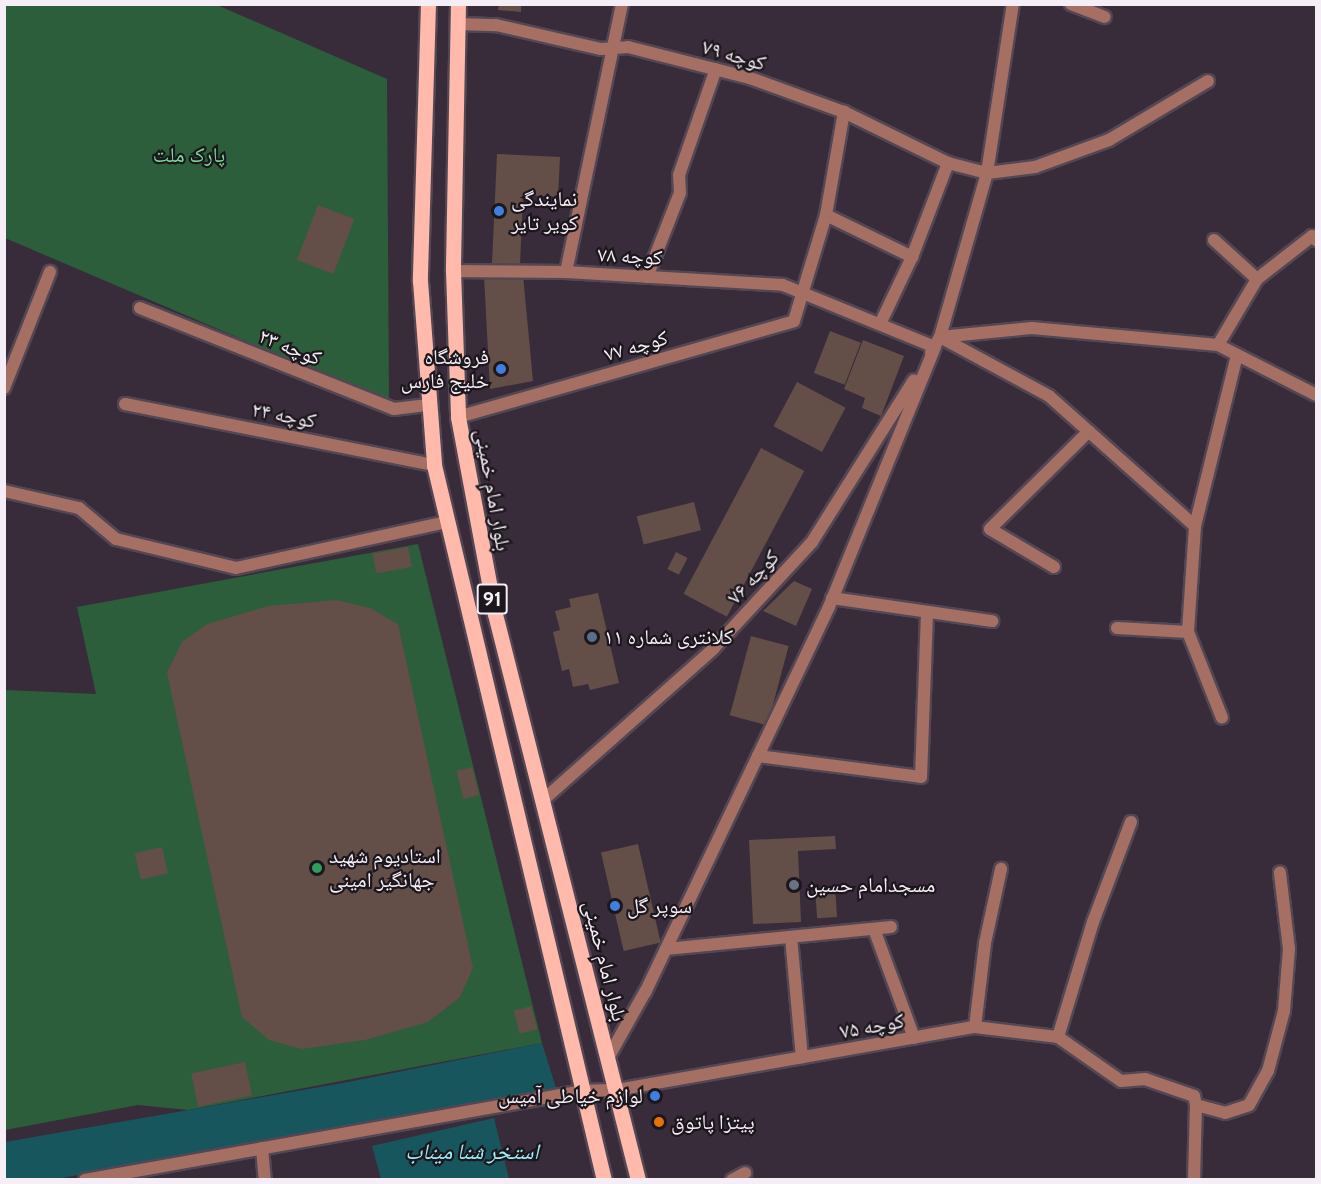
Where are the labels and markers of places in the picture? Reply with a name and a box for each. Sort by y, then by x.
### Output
place label: نمایندگی کویر تایر [511,186,578,236]
marker: نمایندگی کویر تایر [492,204,506,218]
place label: فروشگاه خلیج فارس [401,344,489,394]
marker: فروشگاه خلیج فارس [494,362,508,376]
place label: کلانتری شماره ۱۱ [604,624,733,650]
marker: کلانتری شماره ۱۱ [585,630,599,644]
place label: استادیوم شهید جهانگیر امینی [329,843,441,893]
marker: استادیوم شهید جهانگیر امینی [310,861,324,875]
place label: مسجدامام حسین [806,872,935,898]
marker: مسجدامام حسین [787,878,801,892]
place label: سوپر گل [627,893,692,919]
marker: سوپر گل [608,899,622,913]
place label: لوازم خیاطی آمیس [498,1083,643,1109]
marker: لوازم خیاطی آمیس [648,1089,662,1103]
place label: پیتزا پاتوق [671,1109,755,1135]
marker: پیتزا پاتوق [652,1115,666,1129]

